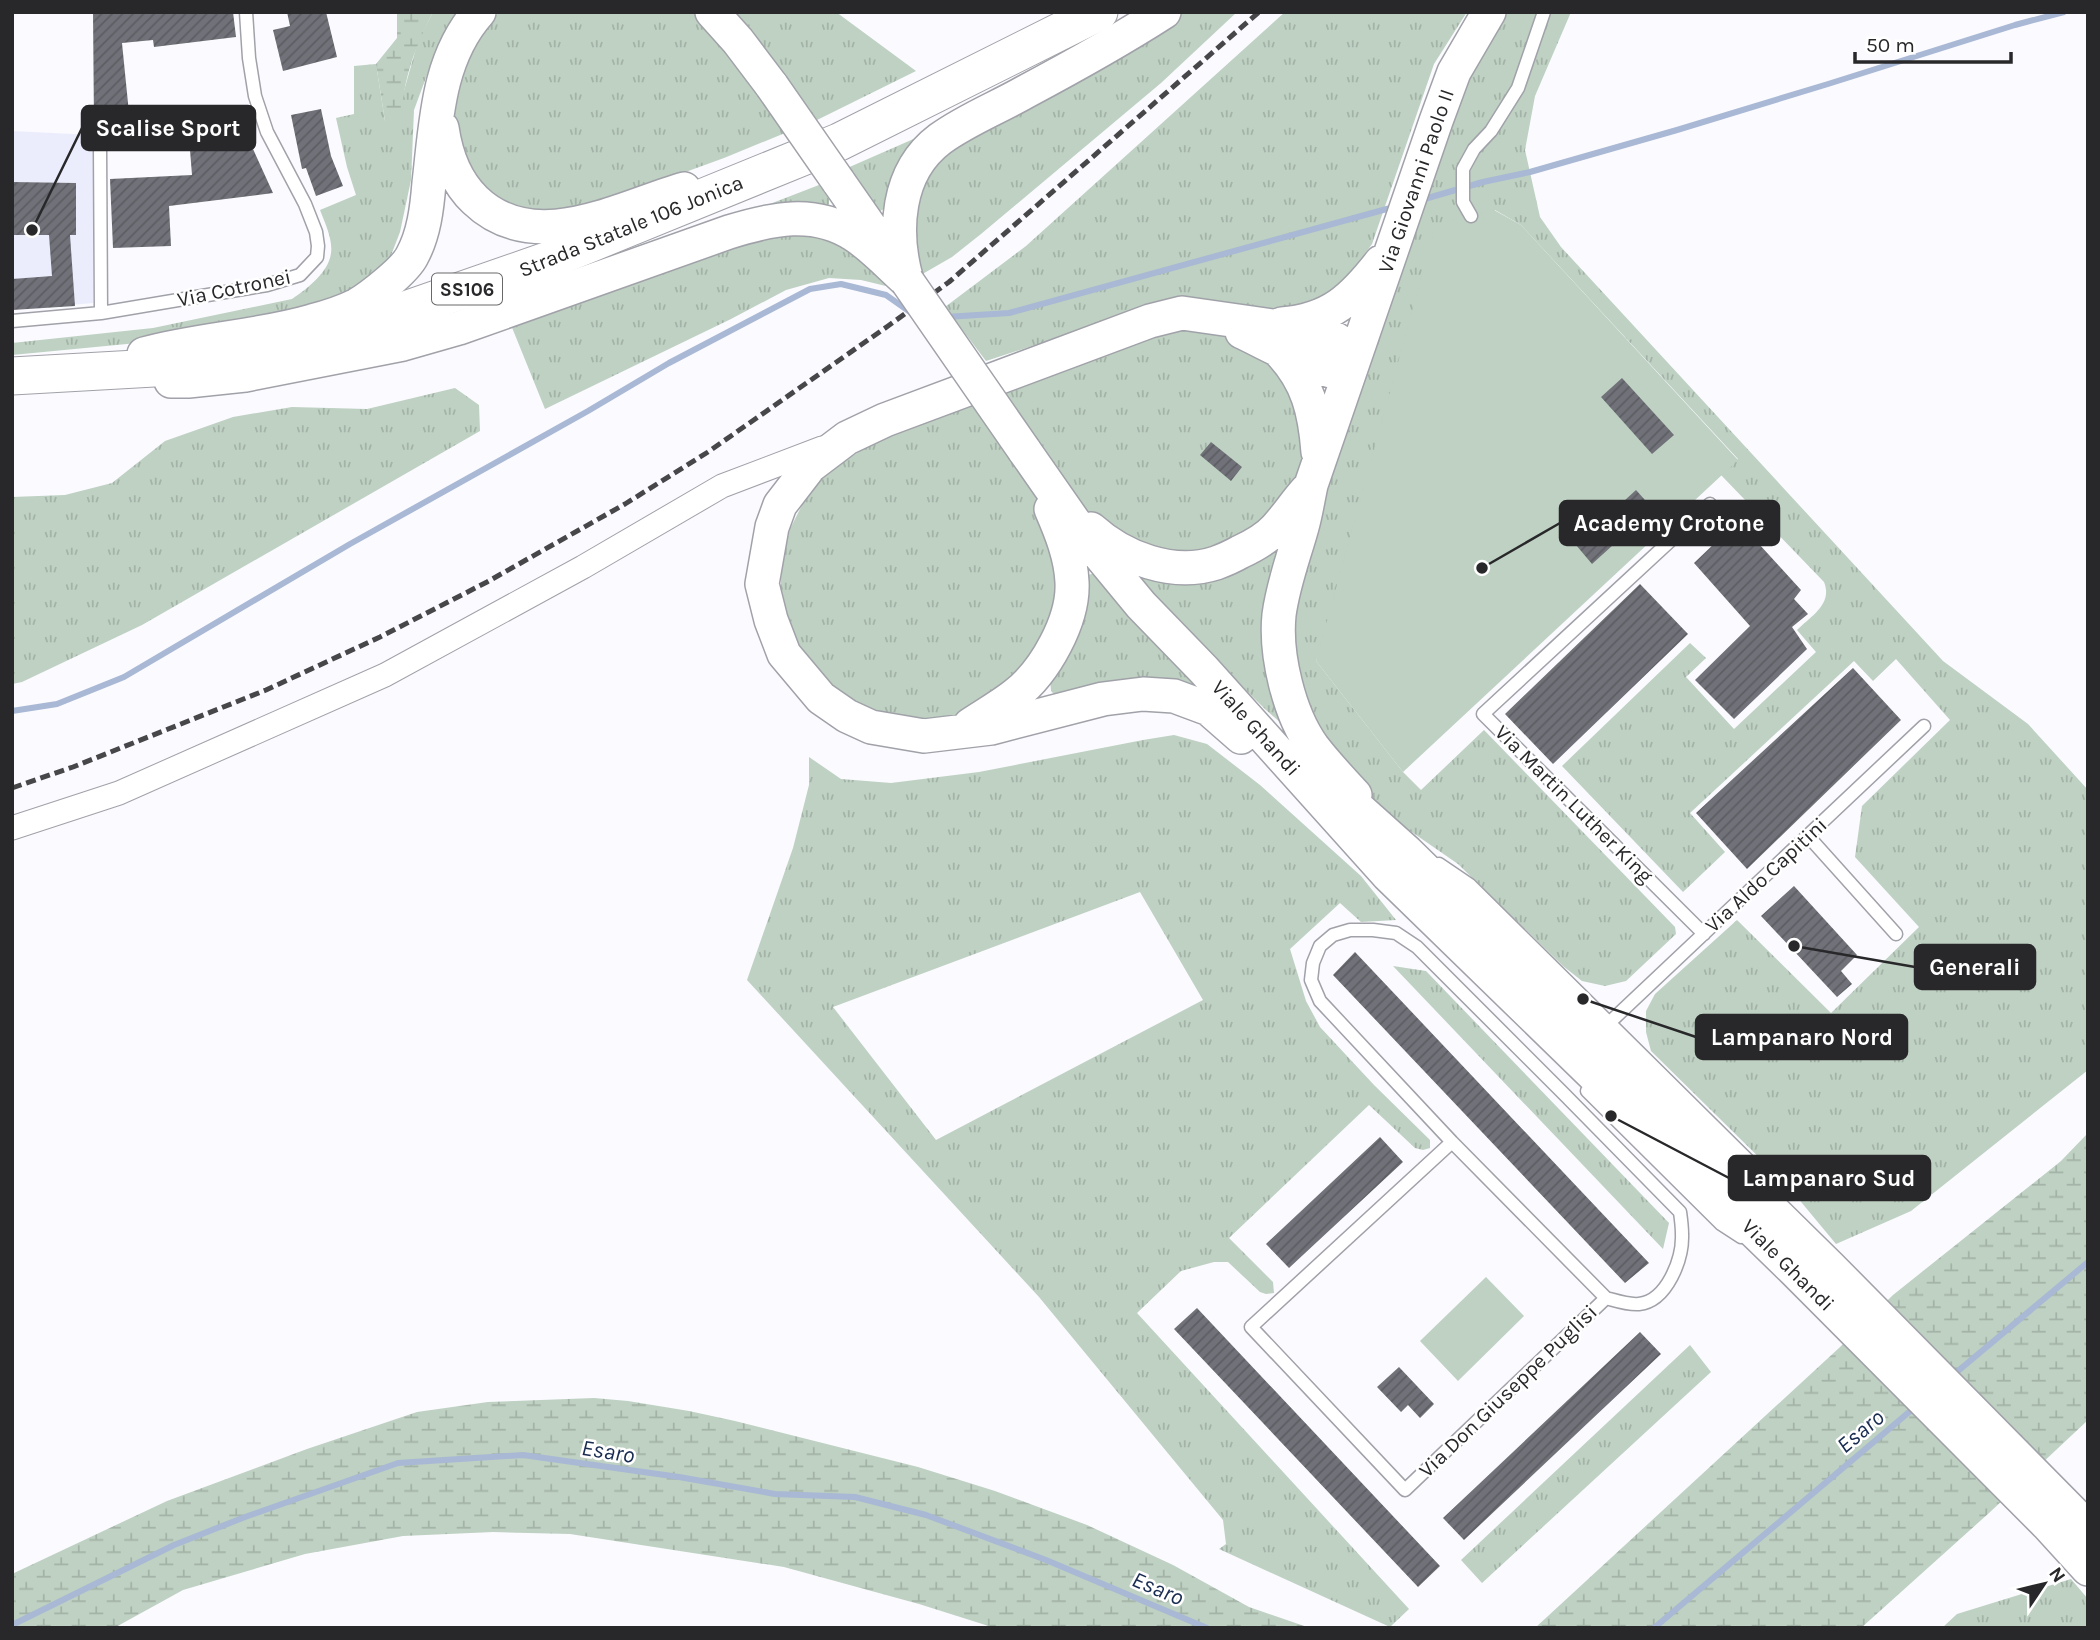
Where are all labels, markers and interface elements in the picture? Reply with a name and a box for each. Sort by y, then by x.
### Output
scale bar [1855,21,2011,65]
text: 50 m [1866,33,1915,57]
street label: Via Giovanni Paolo II [1373,86,1459,276]
callout: Scalise Sport [82,106,255,150]
text: Scalise Sport [96,115,240,142]
street label: Strada Statale 106 Jonica [515,170,747,282]
street label: Via Cotronei [175,264,293,312]
road number: SS106 [432,274,502,304]
callout: Academy Crotone [1560,501,1779,545]
text: Academy Crotone [1574,510,1764,537]
street label: Viale Ghandi [1207,675,1305,781]
street label: Via Martin Luther King [1490,720,1658,888]
street label: Via Aldo Capitini [1700,813,1832,937]
callout: Generali [1915,945,2035,989]
text: Generali [1929,954,2021,981]
callout: Lampanaro Nord [1696,1015,1907,1059]
text: Lampanaro Nord [1711,1024,1893,1051]
callout: Lampanaro Sud [1729,1156,1930,1200]
text: Lampanaro Sud [1743,1165,1915,1192]
street label: Viale Ghandi [1737,1214,1839,1316]
street label: Via Don Giuseppe Puglisi [1414,1300,1602,1482]
water label: Esaro [1831,1404,1889,1459]
water label: Esaro [579,1434,636,1469]
north arrow [2009,1549,2079,1619]
text: N [2044,1563,2070,1587]
water label: Esaro [1128,1566,1188,1611]

